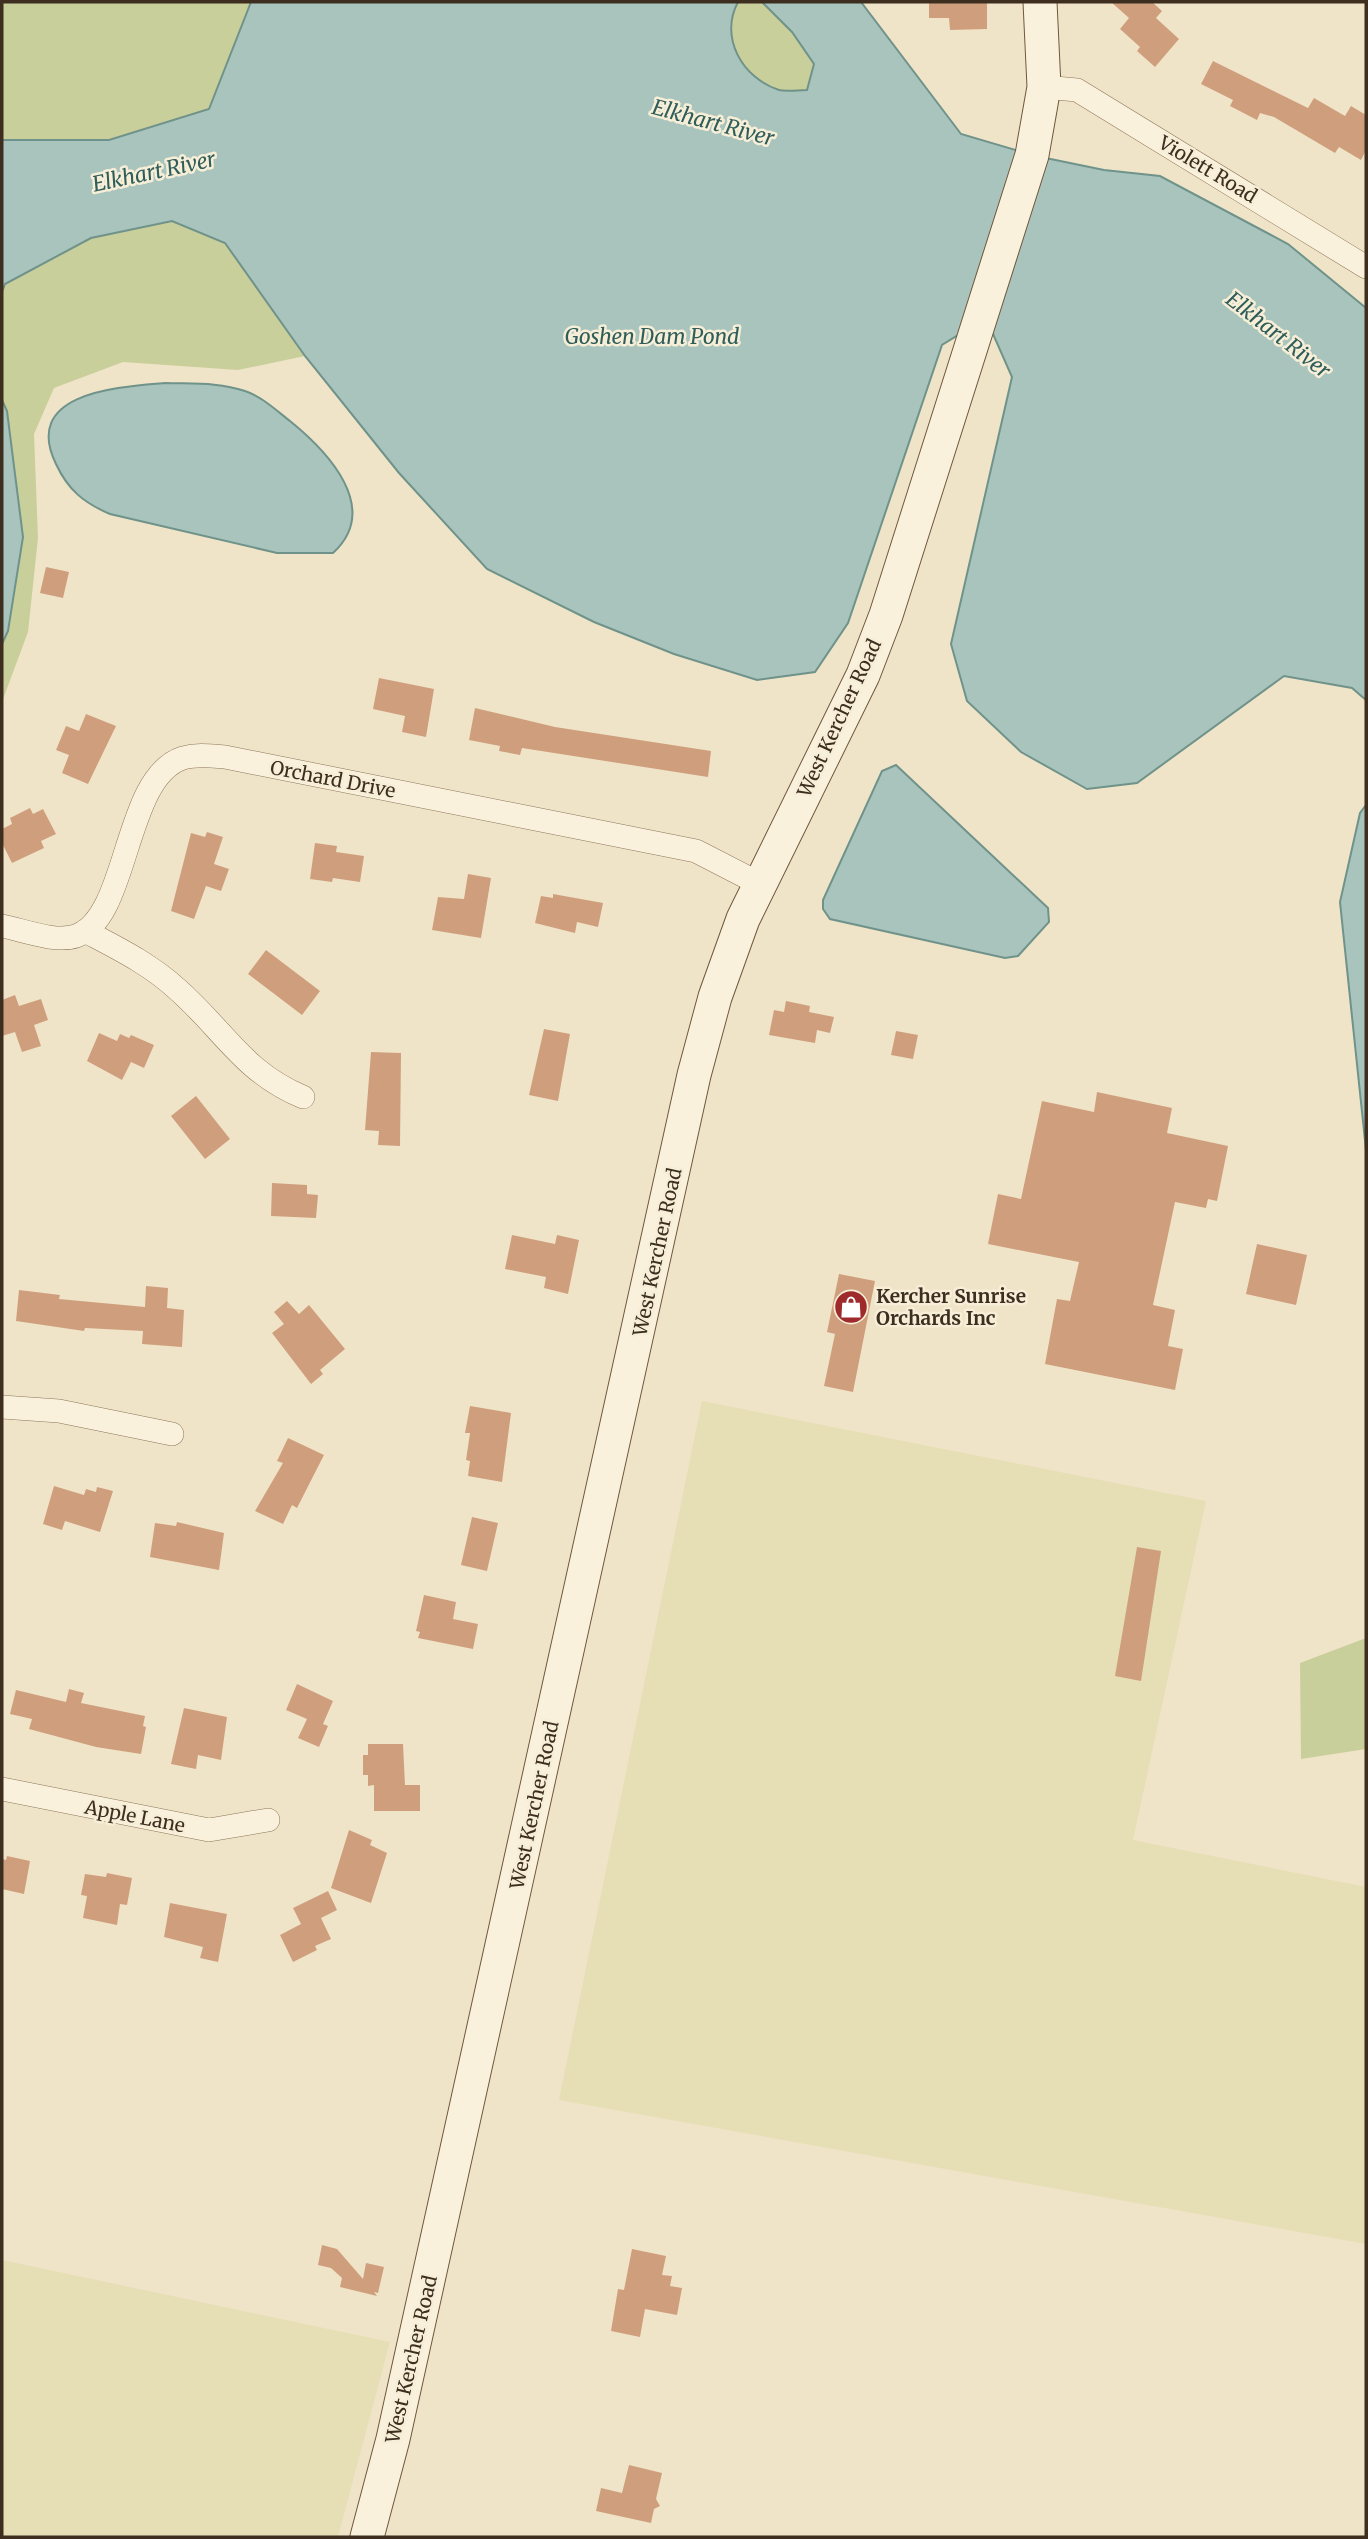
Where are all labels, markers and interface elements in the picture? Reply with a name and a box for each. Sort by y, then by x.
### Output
water label: Elkhart River [649,93,778,152]
street label: Violett Road [1153,130,1262,208]
water label: Elkhart River [90,145,218,198]
water label: Elkhart River [1221,285,1336,384]
water label: Goshen Dam Pond [565,323,739,350]
street label: West Kercher Road [791,635,886,802]
street label: Orchard Drive [268,755,398,803]
street label: West Kercher Road [627,1166,687,1339]
place label: Kercher Sunrise Orchards Inc [876,1284,1026,1330]
shop icon: Kercher Sunrise Orchards Inc [832,1288,870,1326]
street label: West Kercher Road [504,1719,564,1892]
street label: Apple Lane [82,1794,187,1838]
street label: West Kercher Road [380,2273,442,2446]

